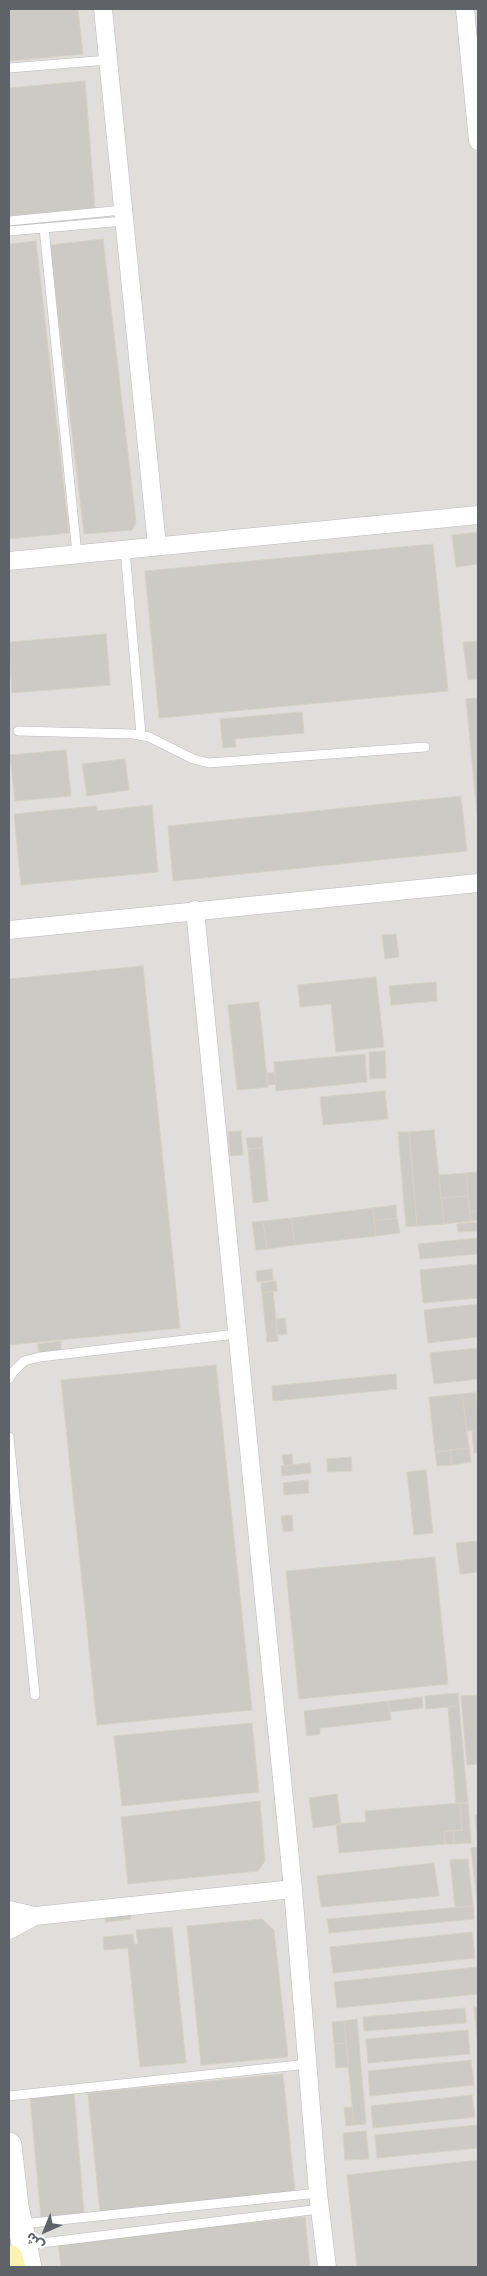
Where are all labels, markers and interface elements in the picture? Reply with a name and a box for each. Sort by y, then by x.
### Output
north arrow [20,2206,70,2256]
text: ش [21,2229,47,2255]

